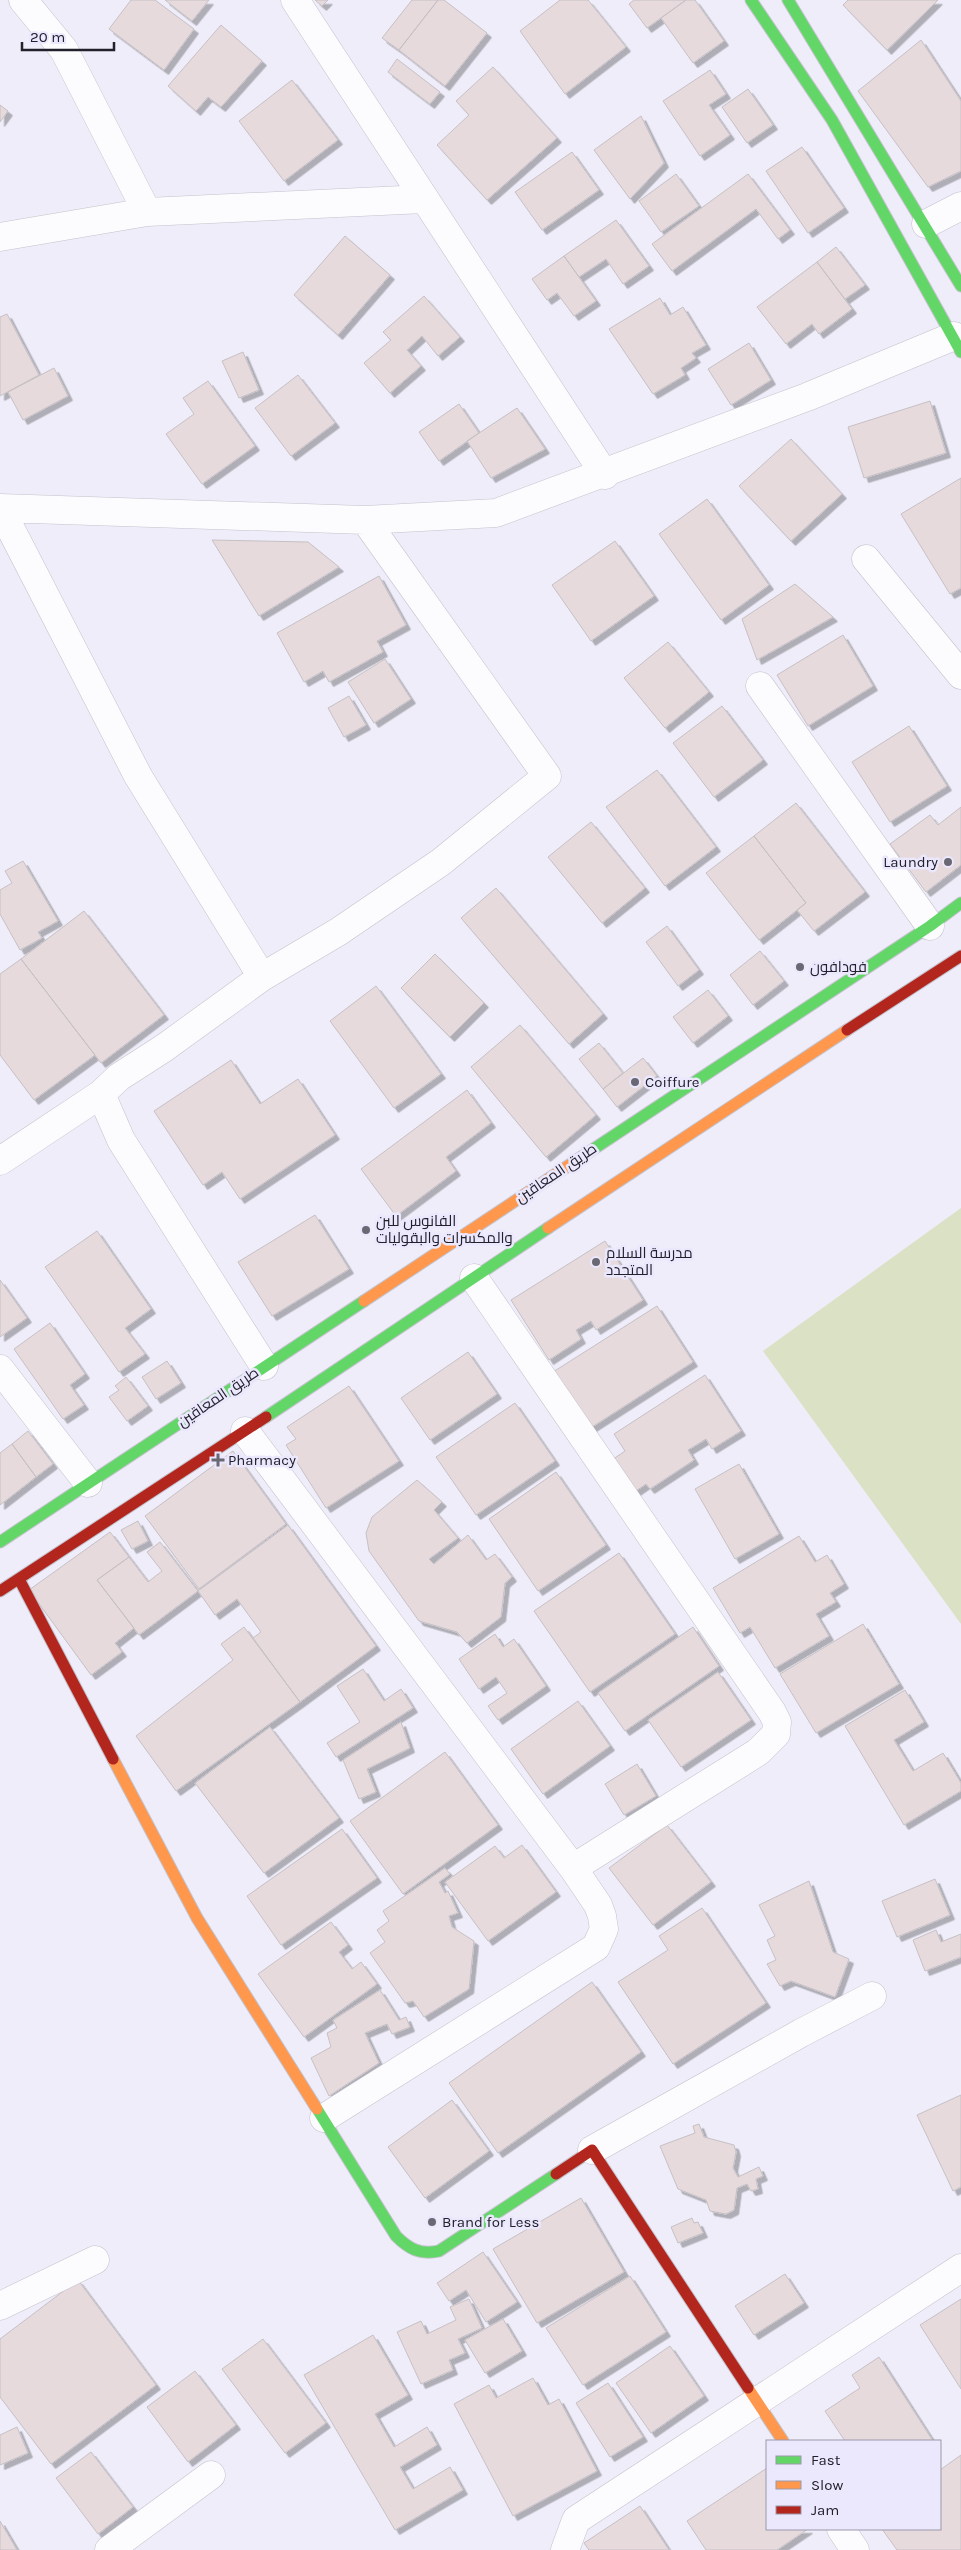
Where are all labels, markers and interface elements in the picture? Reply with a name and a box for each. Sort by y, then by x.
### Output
scale bar [22,20,115,52]
text: 20 m [30,28,65,46]
place label: Laundry [883,853,938,871]
marker: Laundry [942,856,954,868]
place label: فودافون [810,958,867,977]
marker: فودافون [794,961,806,973]
place label: Coiffure [645,1073,699,1091]
marker: Coiffure [629,1076,641,1088]
street label: طريق المعاقين [512,1139,601,1208]
place label: الفانوس للبن والمكسرات والبقوليات [376,1212,513,1247]
marker: الفانوس للبن والمكسرات والبقوليات [360,1224,372,1236]
place label: مدرسة السلام المتجدد [606,1244,693,1279]
marker: مدرسة السلام المتجدد [590,1256,602,1268]
street label: طريق المعاقين [174,1363,263,1432]
place label: Pharmacy [228,1451,296,1469]
marker: Pharmacy [212,1454,224,1466]
place label: Brand for Less [442,2213,539,2231]
marker: Brand for Less [426,2216,438,2228]
legend [766,2440,941,2530]
text: Fast [811,2451,841,2469]
text: Slow [811,2476,843,2494]
text: Jam [811,2501,839,2519]

